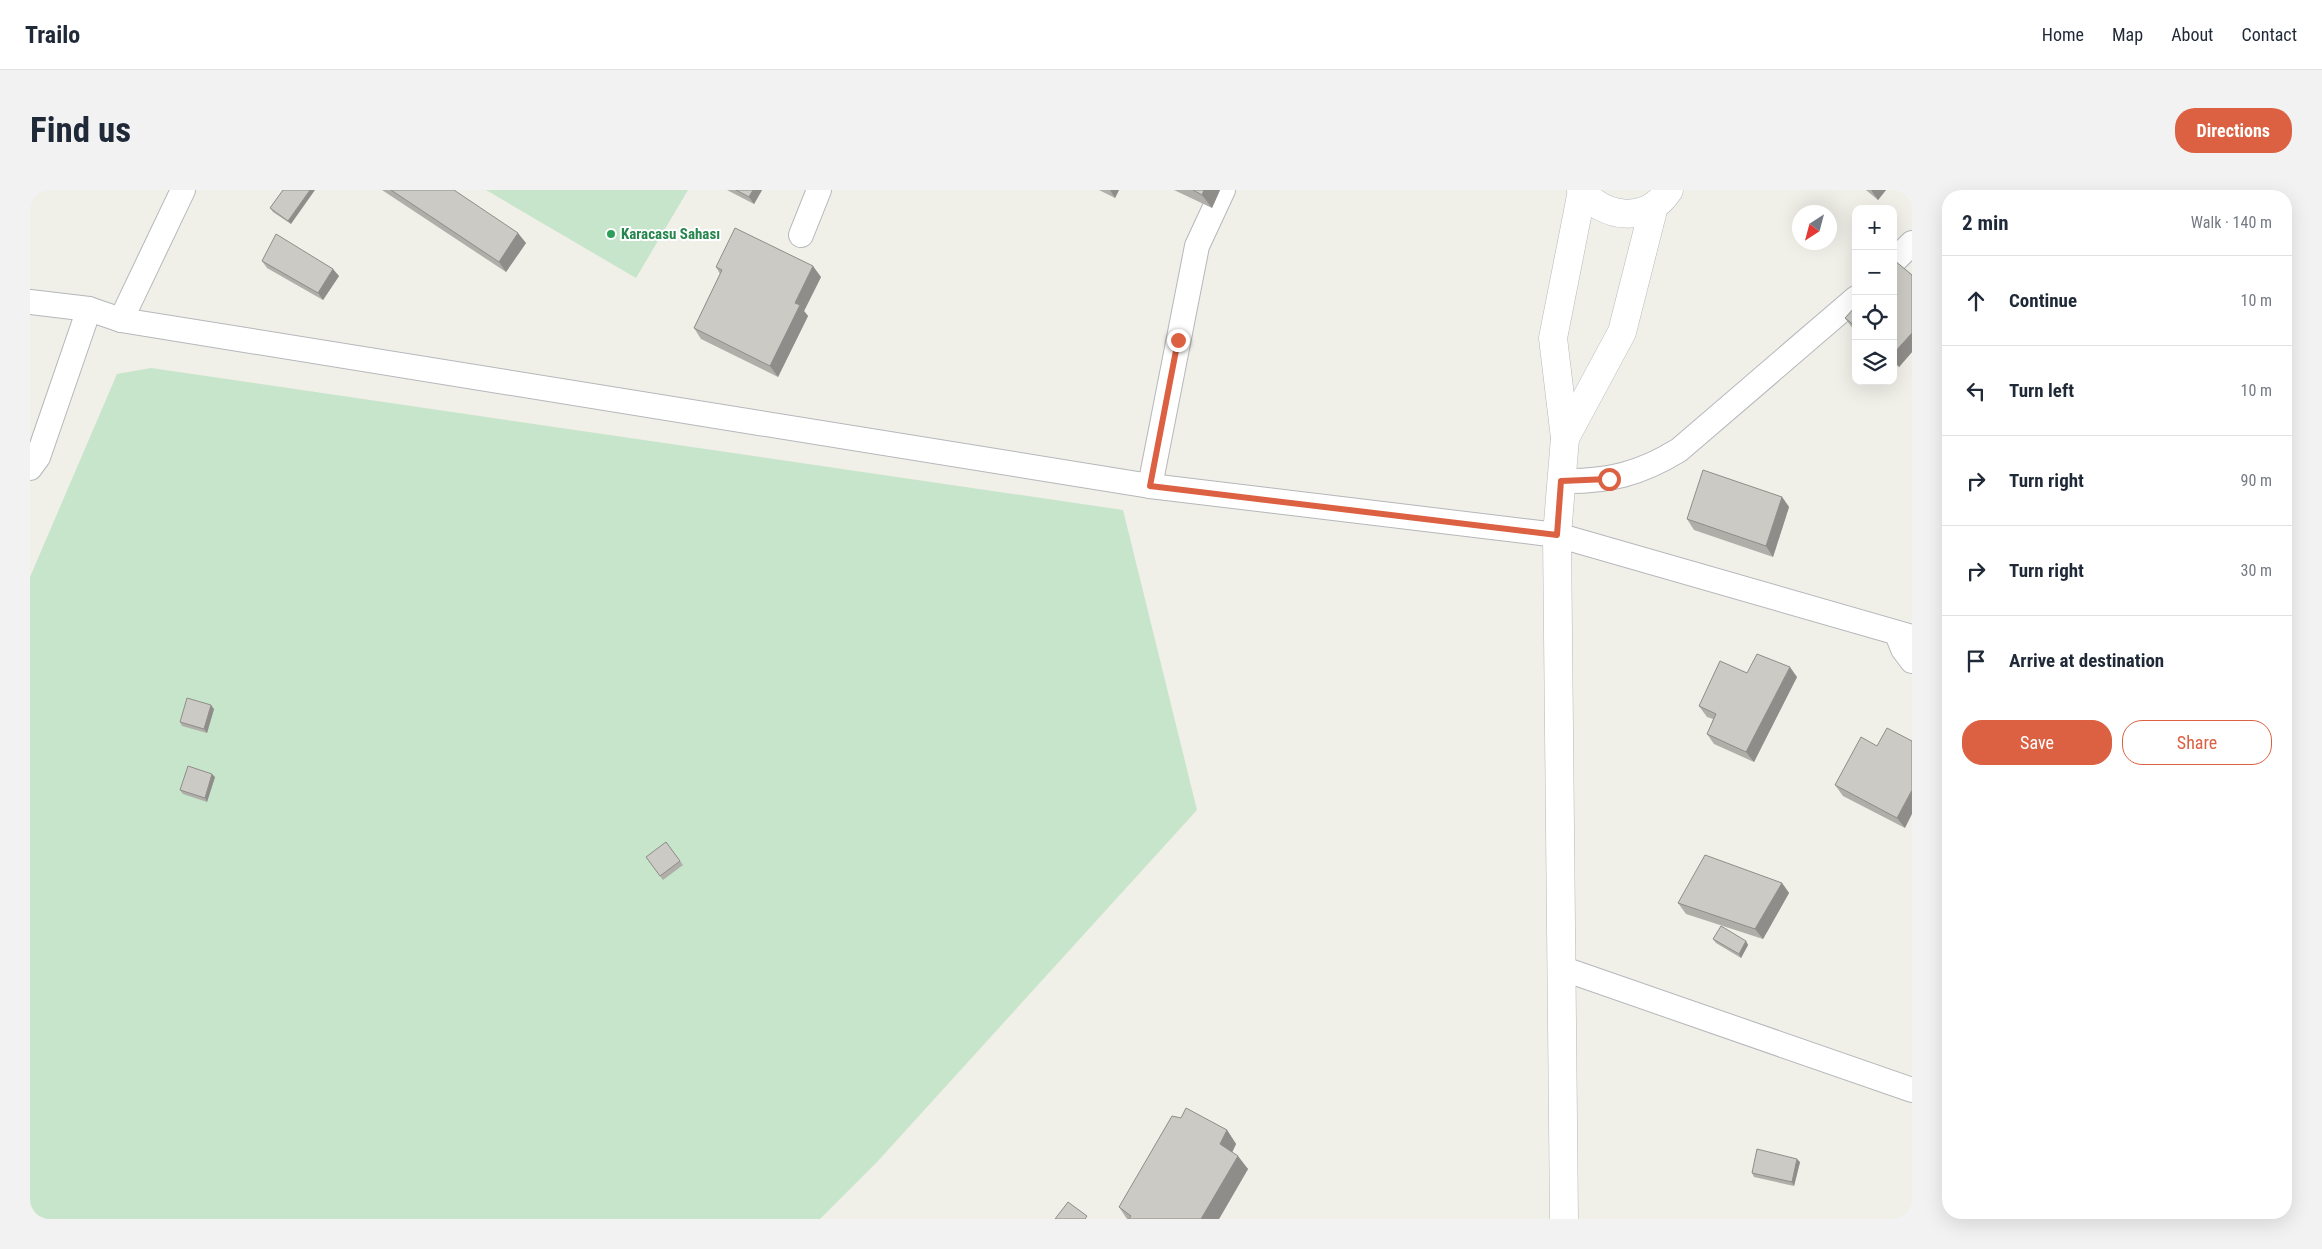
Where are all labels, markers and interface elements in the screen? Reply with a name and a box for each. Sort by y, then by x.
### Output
text: Trailo [25,21,80,49]
text: Home [2042,24,2084,45]
text: Map [2112,24,2143,45]
text: About [2171,24,2213,45]
text: Contact [2241,24,2297,45]
button: Directions [2175,108,2292,153]
text: Find us [30,110,131,151]
north arrow [1792,205,1837,250]
map controls [1852,205,1897,385]
button: + [1852,205,1897,250]
text: 2 min [1962,211,2009,235]
text: Walk · 140 m [2191,213,2272,232]
place label: Karacasu Sahası [621,225,720,243]
marker: Karacasu Sahası [605,228,617,240]
button: − [1852,250,1897,295]
icon: ahead [1962,287,1990,315]
text: Continue [2009,289,2077,312]
text: 10 m [2240,291,2272,310]
button: locate [1852,295,1897,340]
route end [1167,329,1190,352]
button: layers [1852,340,1897,385]
icon: left [1962,377,1990,405]
text: Turn left [2009,379,2074,402]
text: 10 m [2240,381,2272,400]
icon: right [1962,467,1990,495]
route start [1598,468,1621,491]
text: Turn right [2009,469,2084,492]
text: 90 m [2240,471,2272,490]
icon: right [1962,557,1990,585]
text: Turn right [2009,559,2084,582]
text: 30 m [2240,561,2272,580]
icon: arrive [1962,647,1990,675]
text: Arrive at destination [2009,649,2164,672]
button: Save [1962,720,2112,765]
button: Share [2122,720,2272,765]

